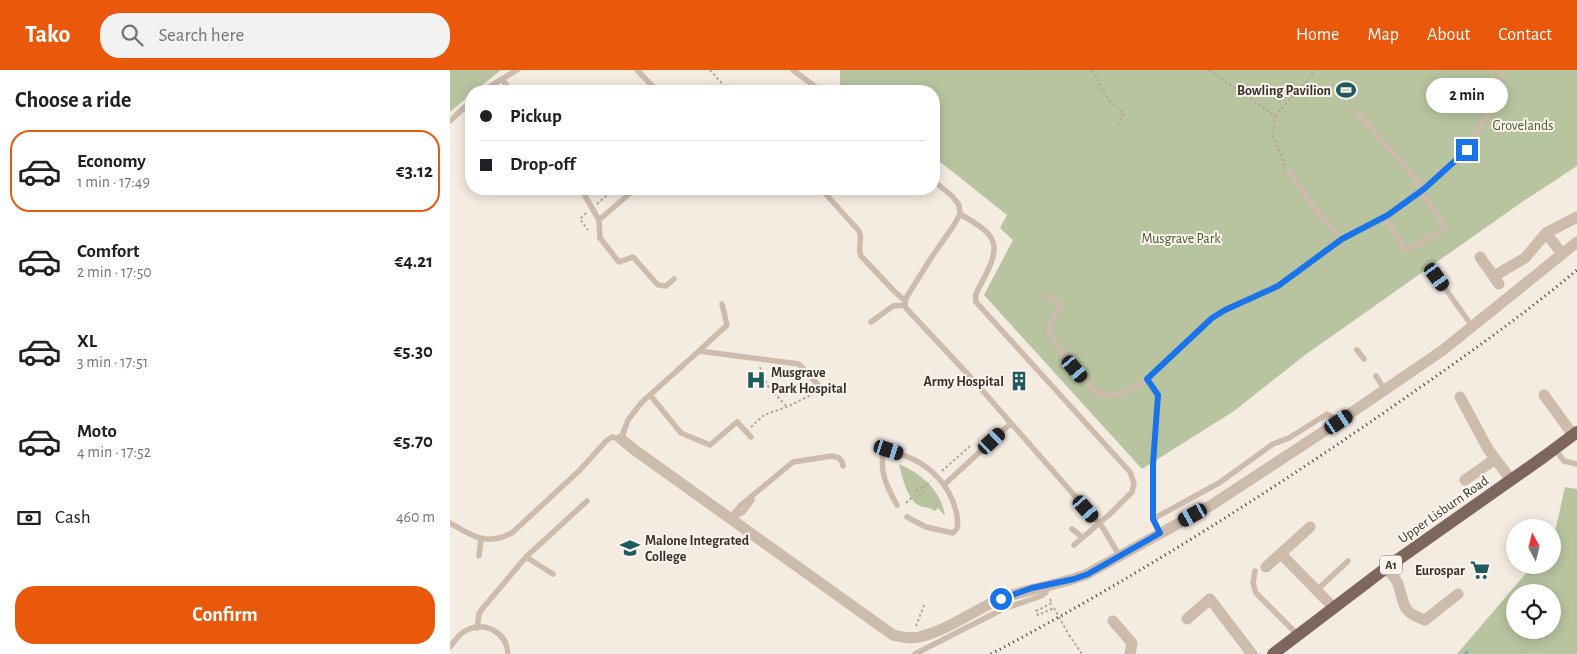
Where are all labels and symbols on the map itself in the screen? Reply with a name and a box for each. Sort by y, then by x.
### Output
callout: 2 min [1426,78,1508,112]
sports icon: Bowling Pavilion [1335,79,1357,101]
place label: Bowling Pavilion [1237,84,1331,98]
park label: Grovelands [1493,119,1553,133]
route end [1456,139,1478,161]
park label: Musgrave Park [1141,232,1221,246]
car [1422,260,1451,294]
car [1059,353,1090,385]
place label: Musgrave Park Hospital [771,366,847,396]
hospital icon: Musgrave Park Hospital [745,369,767,391]
building icon: Army Hospital [1008,370,1030,392]
place label: Army Hospital [924,375,1004,389]
car [1322,407,1355,437]
car [975,425,1008,457]
car [872,438,905,462]
street label: Upper Lisburn Road [1396,474,1491,546]
car [1070,493,1101,525]
car [1176,501,1209,529]
north arrow [1506,519,1561,574]
place label: Malone Integrated College [645,534,750,564]
school or university icon: Malone Integrated College [619,537,641,559]
road number: A1 [1380,556,1402,574]
supermarket icon: Eurospar [1469,559,1491,581]
place label: Eurospar [1415,564,1465,578]
route start [990,588,1012,610]

